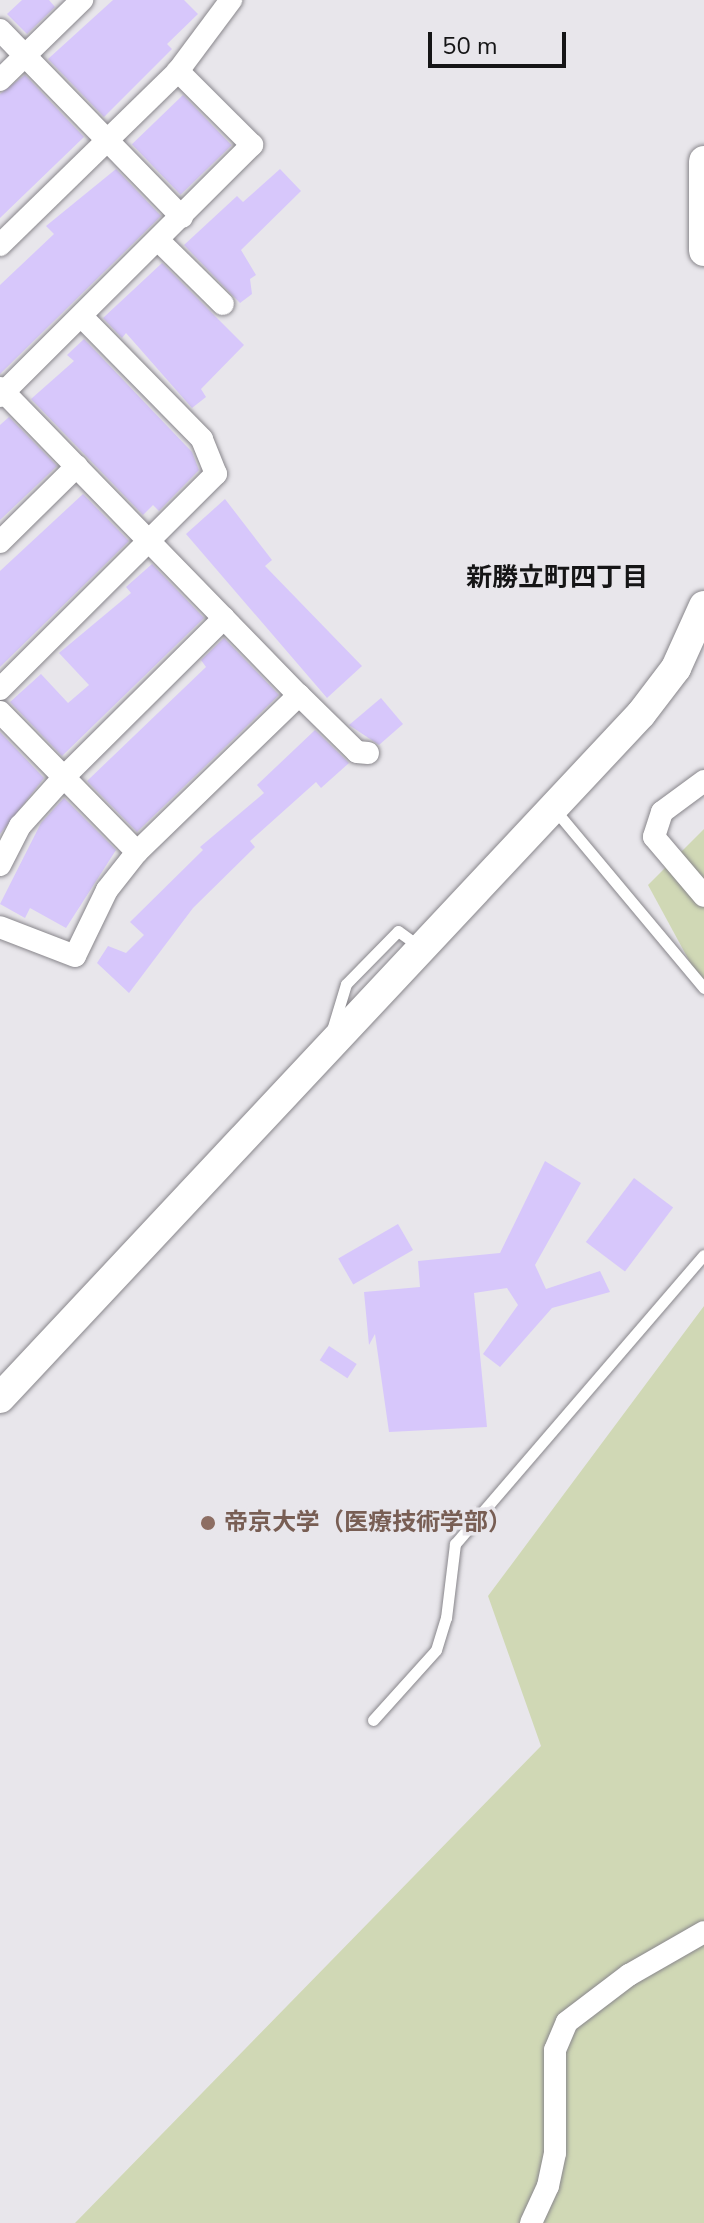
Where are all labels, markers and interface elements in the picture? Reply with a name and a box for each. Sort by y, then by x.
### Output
scale bar [432,16,570,66]
text: 50 m [442,30,498,62]
district label: 新勝立町四丁目 [466,562,648,594]
place label: 帝京大学（医療技術学部） [224,1509,512,1537]
marker: 帝京大学（医療技術学部） [199,1514,217,1532]

